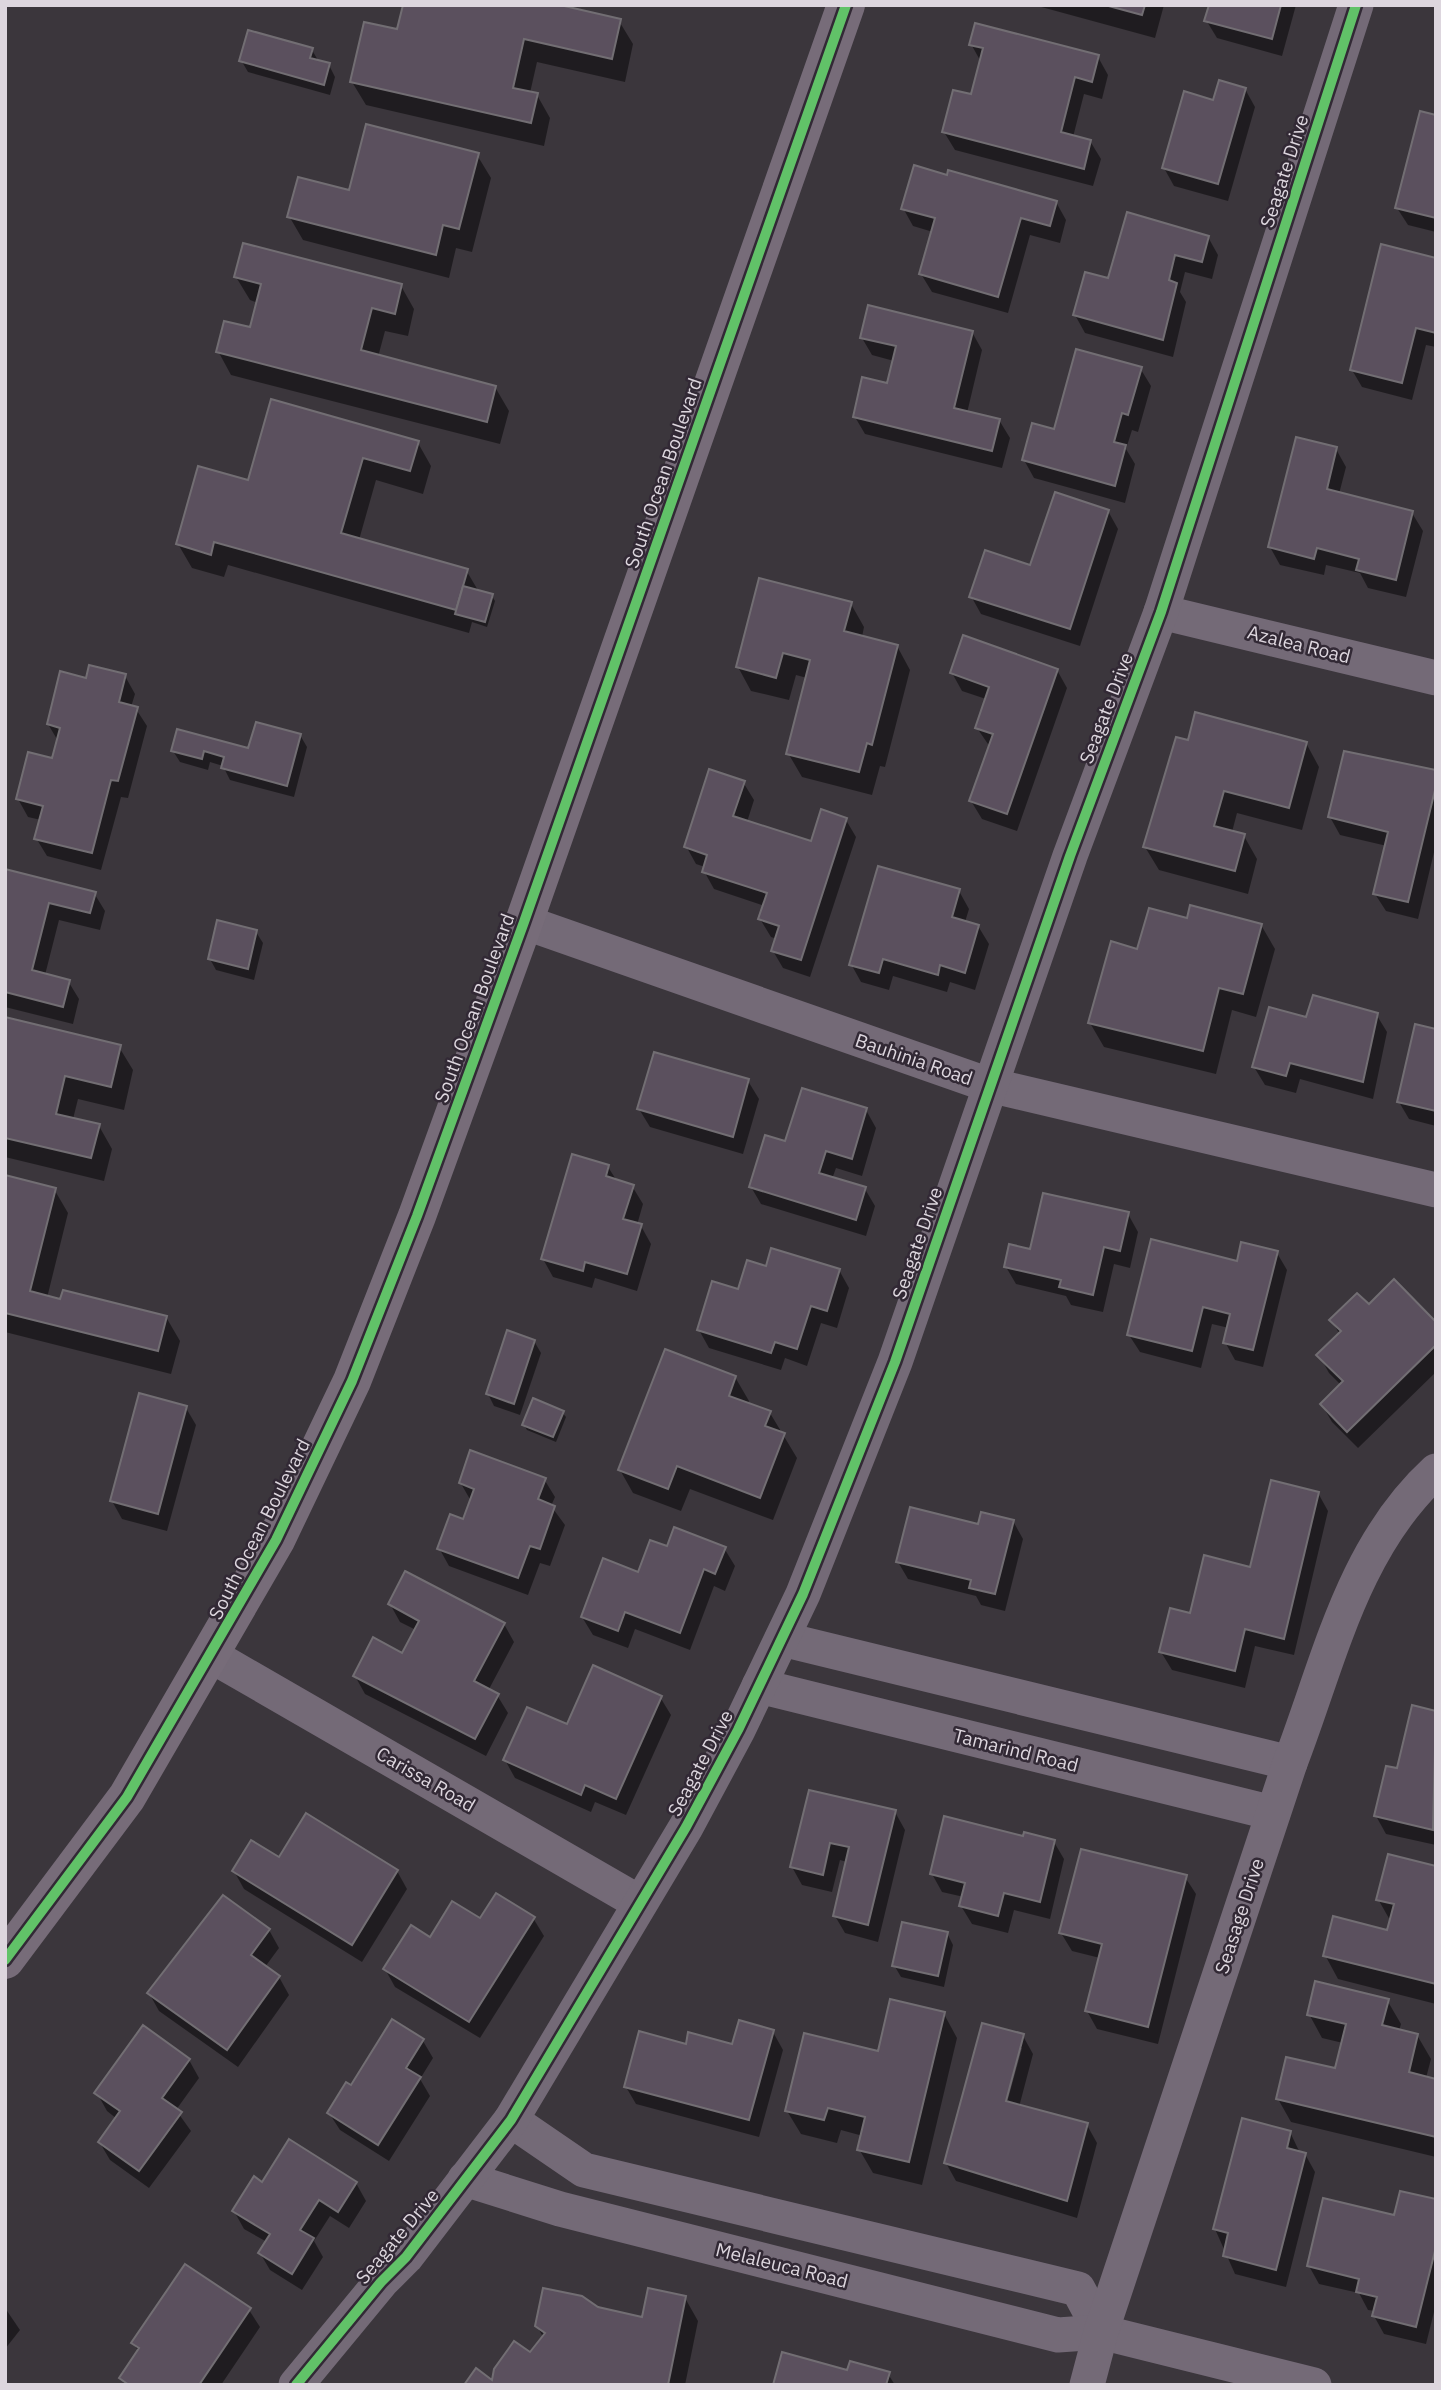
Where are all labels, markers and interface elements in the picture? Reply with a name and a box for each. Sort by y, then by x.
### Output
street label: Seagate Drive [1254,111,1314,231]
street label: South Ocean Boulevard [619,375,707,571]
street label: Azalea Road [1245,620,1353,668]
street label: Seagate Drive [1074,649,1138,767]
street label: South Ocean Boulevard [429,910,519,1106]
street label: Bauhinia Road [852,1028,976,1090]
street label: Seagate Drive [887,1184,947,1302]
street label: South Ocean Boulevard [203,1435,315,1623]
street label: Seagate Drive [662,1706,738,1820]
street label: Tamarind Road [951,1723,1081,1777]
street label: Carissa Road [372,1741,480,1817]
street label: Seasage Drive [1209,1855,1269,1977]
street label: Seagate Drive [350,2183,444,2289]
street label: Melaleuca Road [713,2237,851,2293]

